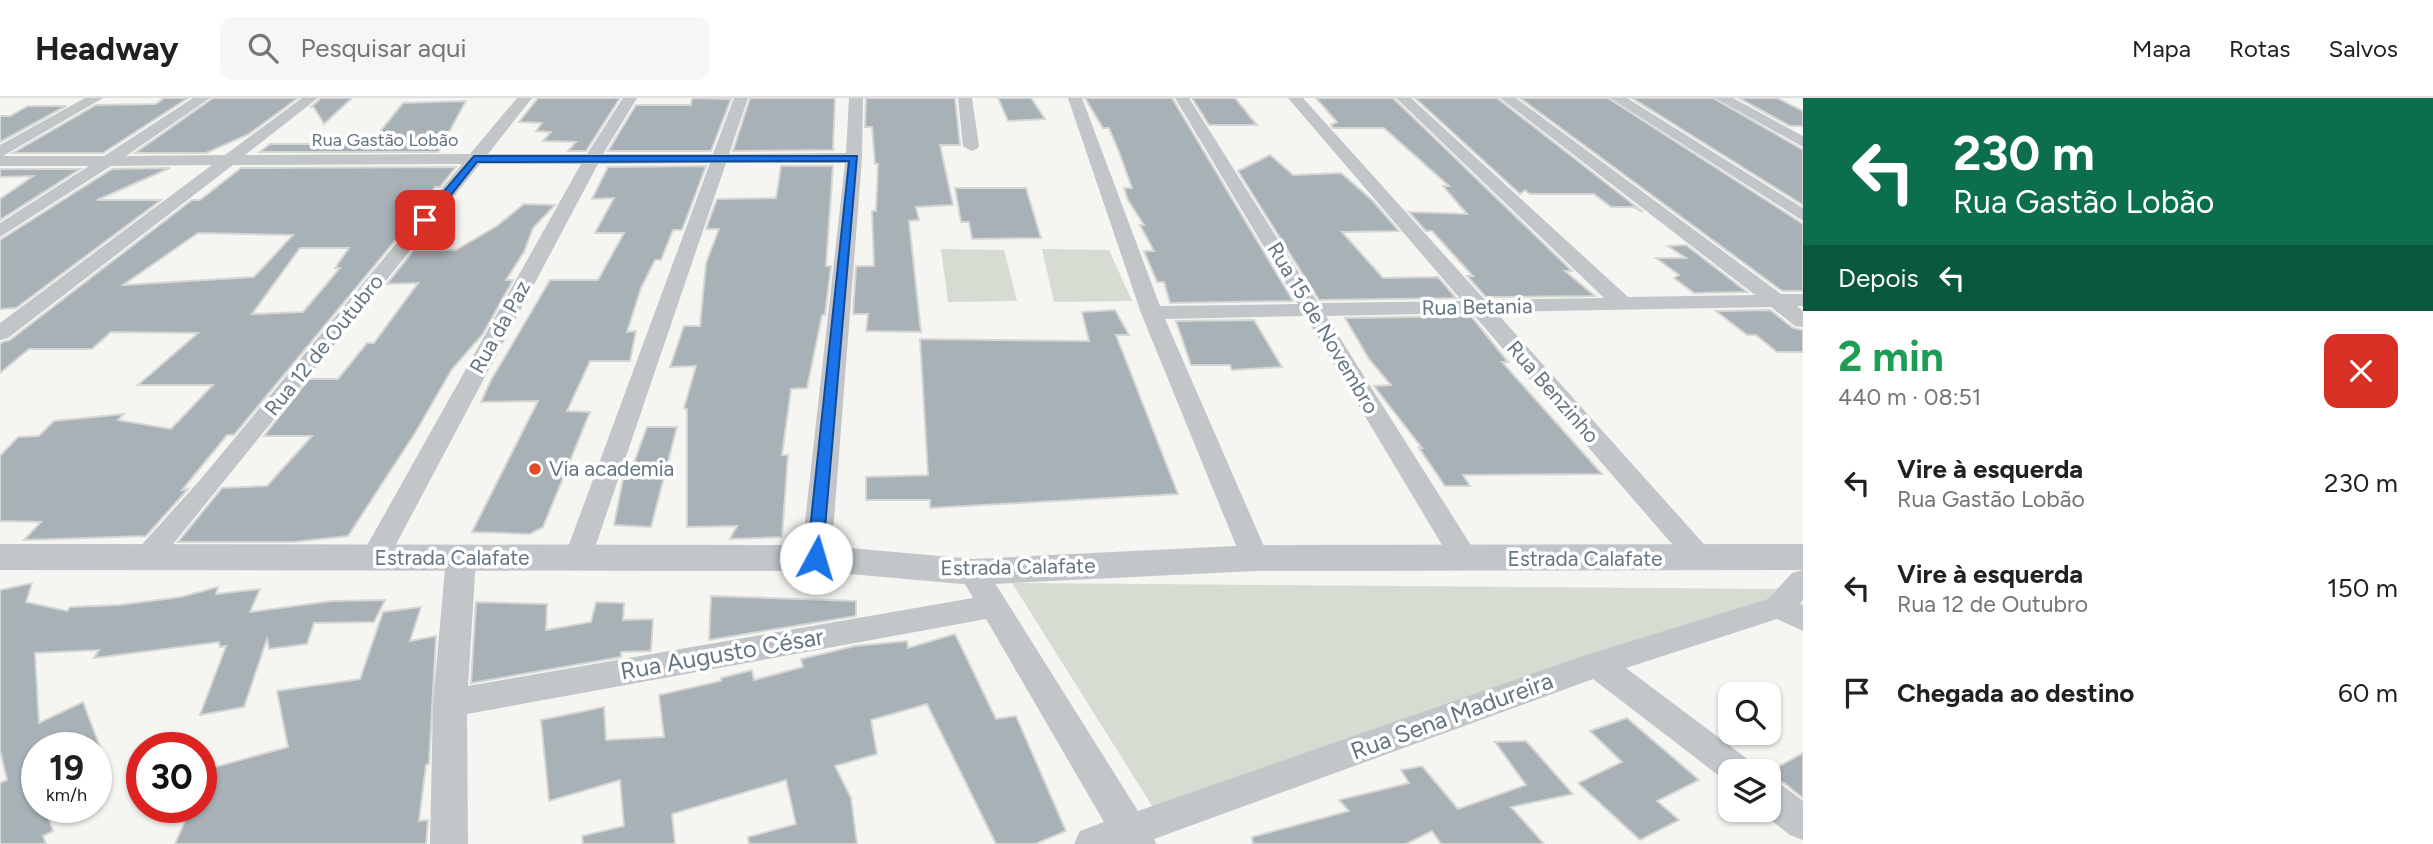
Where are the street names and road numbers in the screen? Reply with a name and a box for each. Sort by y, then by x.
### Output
street label: Rua Gastão Lobão [312,129,458,151]
street label: Rua 15 de Novembro [1262,238,1384,418]
street label: Rua 12 de Outubro [259,269,388,420]
street label: Rua da Paz [464,276,535,377]
street label: Rua Betania [1421,293,1533,320]
street label: Rua Benzinho [1502,335,1605,448]
street label: Estrada Calafate [374,545,530,570]
street label: Estrada Calafate [1507,546,1663,571]
street label: Estrada Calafate [940,553,1096,580]
street label: Rua Augusto César [618,621,826,686]
street label: Rua Sena Madureira [1347,665,1557,766]

